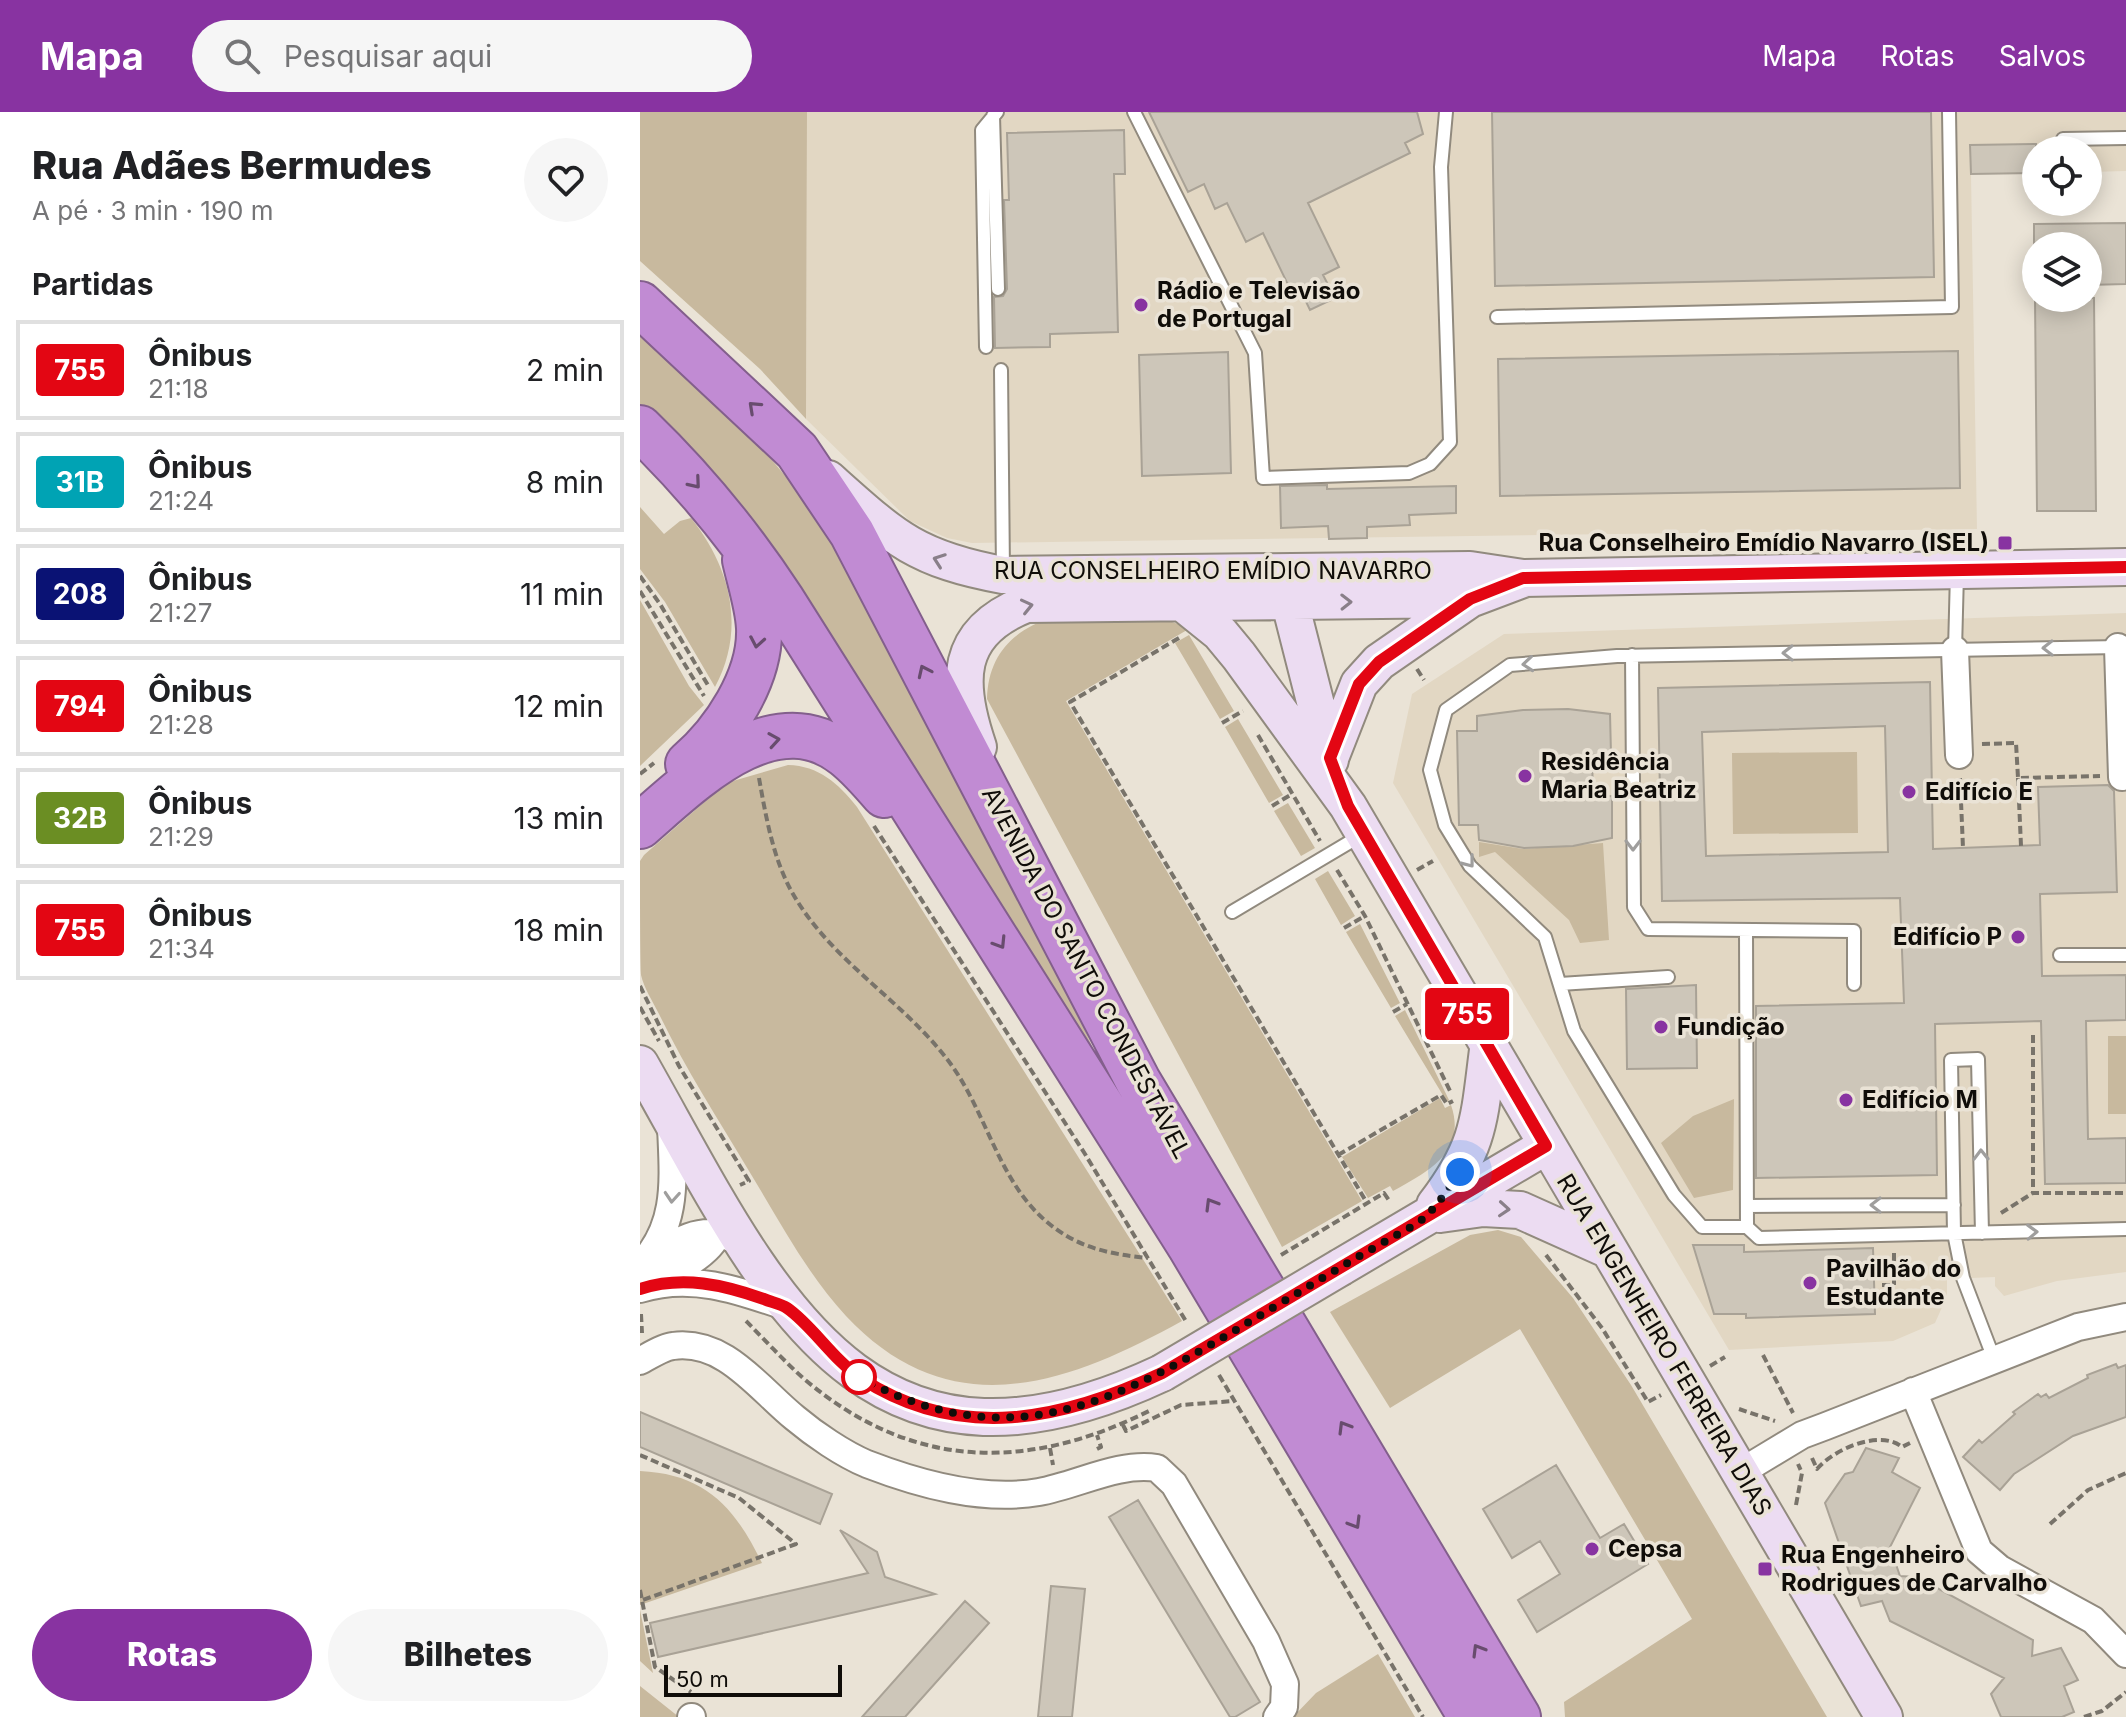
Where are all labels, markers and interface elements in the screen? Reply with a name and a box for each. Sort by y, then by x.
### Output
search box [192,20,752,92]
text: Mapa [40,33,144,79]
icon: search [220,34,264,78]
text: Pesquisar aqui [284,38,492,74]
text: Mapa [1762,39,1836,73]
text: Rotas [1880,39,1955,73]
text: Salvos [1999,39,2086,73]
map controls [2022,136,2102,312]
button: locate [2022,136,2102,216]
button: heart [524,138,608,222]
text: Rua Adães Bermudes [32,142,432,188]
text: A pé · 3 min · 190 m [32,195,274,226]
button: layers [2022,232,2102,312]
text: Partidas [32,266,154,302]
place label: Rádio e Televisão de Portugal [1157,276,1360,333]
marker: Rádio e Televisão de Portugal [1132,296,1150,314]
text: Ônibus [148,337,252,373]
text: 2 min [526,352,604,388]
text: 755 [54,353,106,387]
text: 21:18 [148,373,209,404]
one-way arrow [748,403,763,417]
text: Ônibus [148,449,252,485]
text: 8 min [526,464,604,500]
text: 31B [56,465,104,499]
one-way arrow [685,474,700,489]
text: 21:24 [148,485,214,516]
place label: Rua Conselheiro Emídio Navarro (ISEL) [1539,528,1989,557]
marker: Rua Conselheiro Emídio Navarro (ISEL) [1996,534,2014,552]
one-way arrow [933,553,947,569]
street label: RUA CONSELHEIRO EMÍDIO NAVARRO [994,555,1432,585]
text: Ônibus [148,561,252,597]
text: 11 min [520,576,604,612]
text: 208 [53,577,107,611]
one-way arrow [1340,593,1353,611]
text: 21:27 [148,597,213,628]
one-way arrow [1020,598,1034,615]
one-way arrow [749,635,766,649]
one-way arrow [2041,640,2054,657]
one-way arrow [1781,644,1794,661]
one-way arrow [1521,655,1534,672]
one-way arrow [918,664,934,679]
text: Ônibus [148,673,252,709]
text: 12 min [514,688,604,724]
text: 794 [53,689,107,723]
text: 21:28 [148,709,214,740]
one-way arrow [767,732,780,749]
place label: Residência Maria Beatriz [1541,747,1697,804]
marker: Residência Maria Beatriz [1516,767,1534,785]
place label: Edifício E [1925,777,2033,806]
street label: AVENIDA DO SANTO CONDESTÁVEL [976,782,1198,1164]
marker: Edifício E [1900,783,1918,801]
text: Ônibus [148,785,252,821]
text: 13 min [514,800,604,836]
text: 32B [53,801,107,835]
text: 21:29 [148,821,214,852]
one-way arrow [1624,839,1642,852]
one-way arrow [1460,853,1474,868]
text: Ônibus [148,897,252,933]
text: 18 min [514,912,604,948]
text: 755 [54,913,106,947]
place label: Edifício P [1893,922,2002,951]
marker: Edifício P [2009,928,2027,946]
text: 21:34 [148,933,215,964]
one-way arrow [990,934,1005,949]
line badge: 755 [1421,988,1513,1040]
text: 755 [1441,997,1493,1031]
place label: Fundição [1677,1012,1785,1041]
marker: Fundição [1652,1018,1670,1036]
place label: Edifício M [1862,1085,1978,1114]
marker: Edifício M [1837,1091,1855,1109]
one-way arrow [1972,1148,1989,1161]
your location [1440,1152,1480,1192]
street label: RUA ENGENHEIRO FERREIRA DIAS [1551,1169,1778,1521]
one-way arrow [664,1191,681,1204]
one-way arrow [1869,1196,1882,1214]
one-way arrow [1205,1198,1221,1213]
one-way arrow [1498,1200,1511,1217]
one-way arrow [2026,1223,2039,1241]
place label: Pavilhão do Estudante [1826,1254,1961,1311]
marker: Pavilhão do Estudante [1801,1274,1819,1292]
unlabelled marker [842,1360,876,1394]
one-way arrow [1339,1421,1354,1436]
one-way arrow [1345,1514,1361,1529]
place label: Cepsa [1608,1534,1683,1563]
marker: Cepsa [1583,1540,1601,1558]
place label: Rua Engenheiro Rodrigues de Carvalho [1781,1540,2048,1597]
marker: Rua Engenheiro Rodrigues de Carvalho [1756,1560,1774,1578]
button: Rotas [32,1609,312,1701]
button: Bilhetes [328,1609,608,1701]
one-way arrow [1472,1644,1488,1659]
scale bar [664,1661,842,1697]
text: 50 m [676,1666,729,1692]

